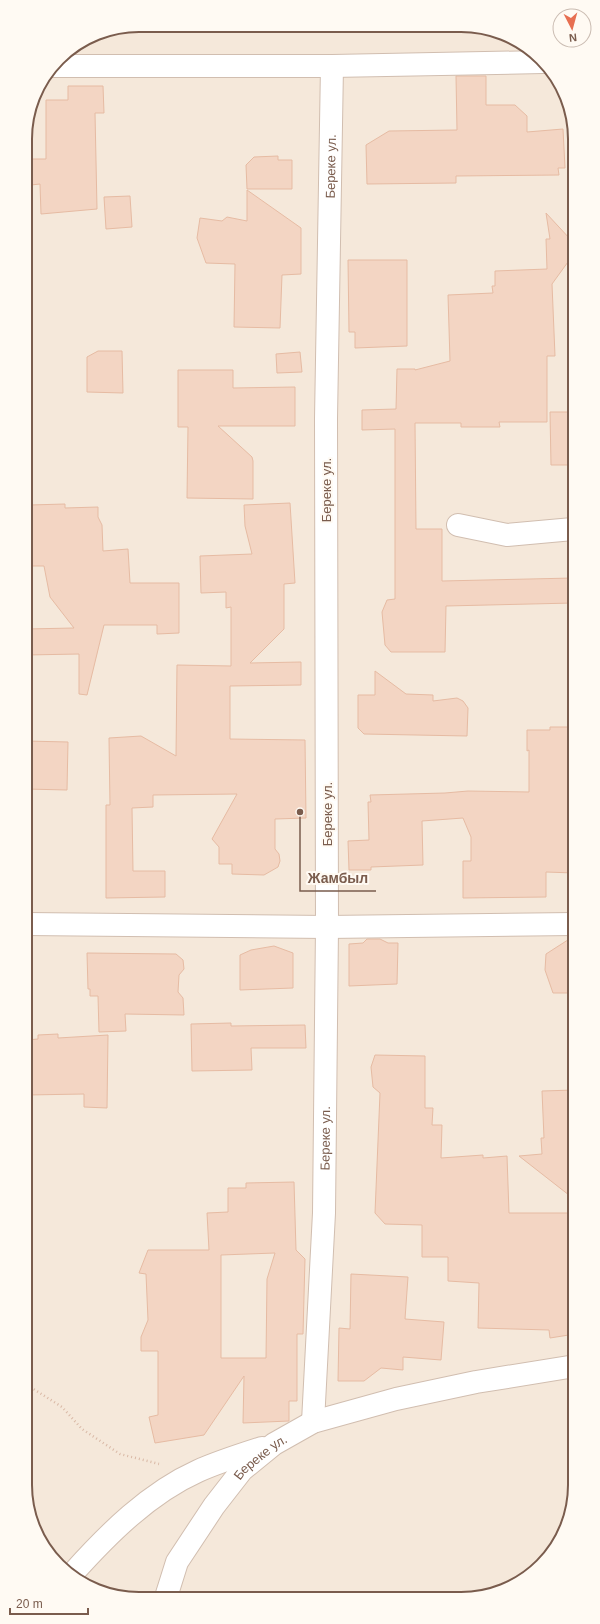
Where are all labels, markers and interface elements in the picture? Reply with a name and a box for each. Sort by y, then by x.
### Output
north arrow [552,8,592,48]
text: N [568,32,578,44]
street label: Береке ул. [322,134,338,199]
street label: Береке ул. [319,458,334,522]
street label: Береке ул. [320,782,335,846]
callout: Жамбыл [300,865,376,891]
text: Жамбыл [307,870,368,886]
street label: Береке ул. [317,1106,333,1171]
street label: Береке ул. [230,1431,289,1482]
scale bar [10,1590,88,1616]
text: 20 m [16,1597,43,1611]

